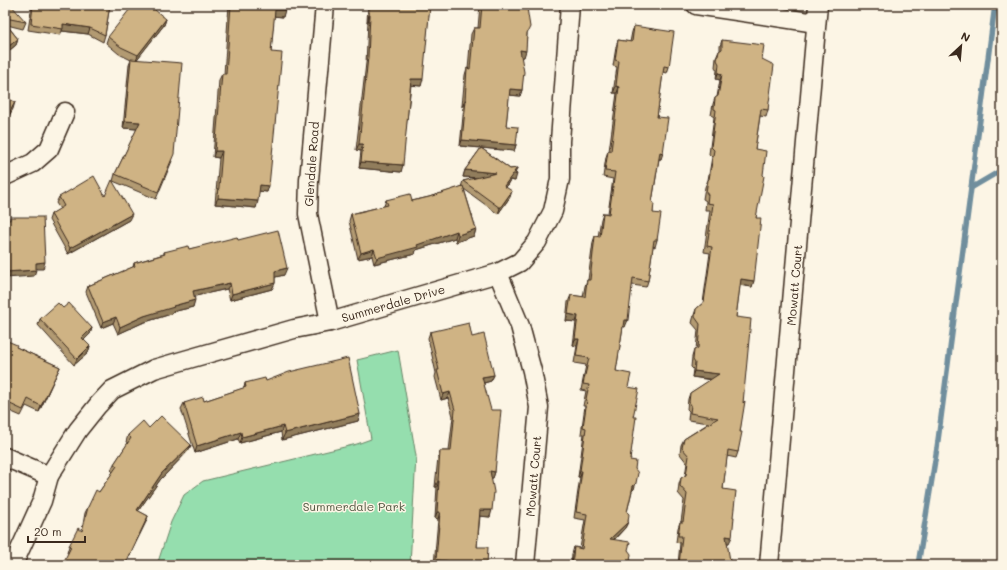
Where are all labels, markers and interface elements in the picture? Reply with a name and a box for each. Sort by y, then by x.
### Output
north arrow [941,26,981,66]
text: N [959,28,973,45]
street label: Glendale Road [300,121,322,207]
street label: Mowatt Court [782,244,806,326]
street label: Summerdale Drive [339,281,447,325]
street label: Mowatt Court [521,435,545,517]
park label: Summerdale Park [303,498,405,514]
scale bar [28,518,85,544]
text: 20 m [34,523,62,539]

